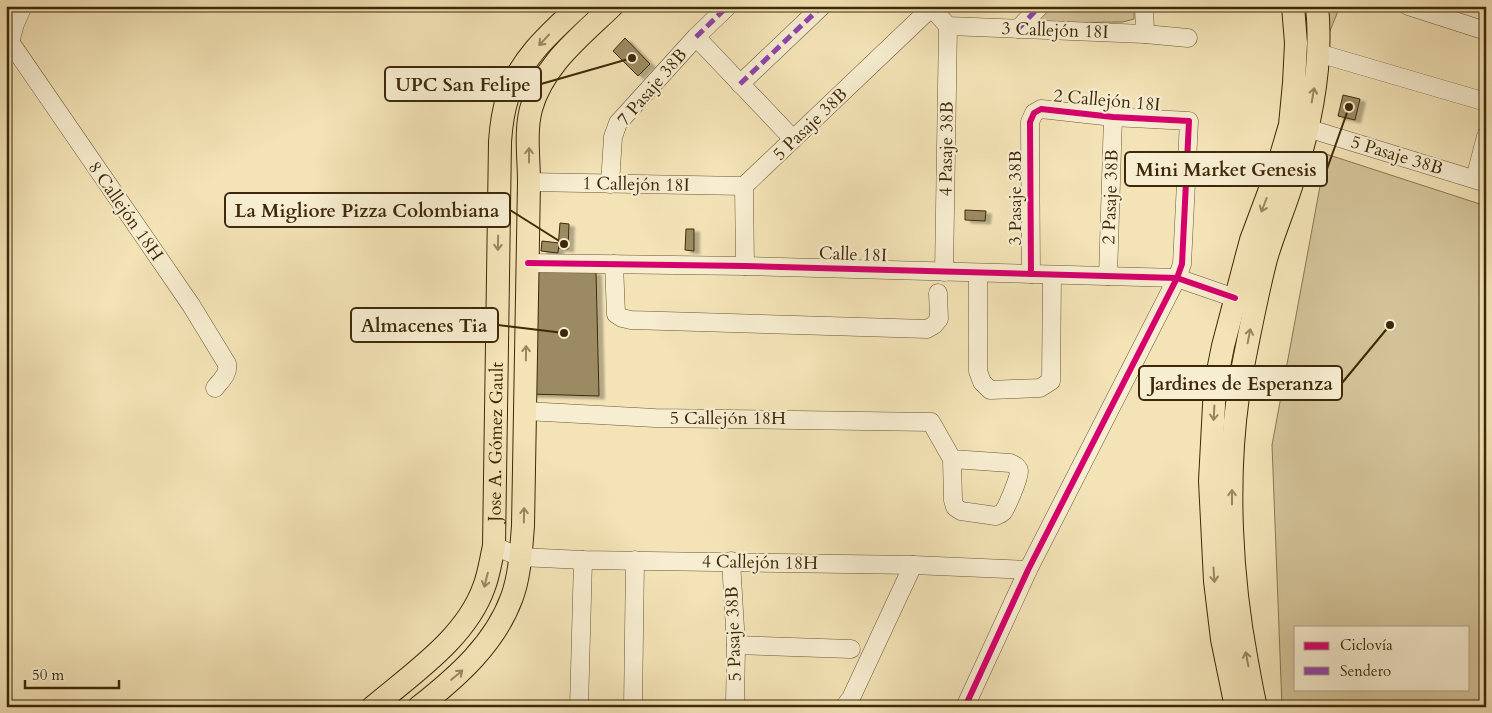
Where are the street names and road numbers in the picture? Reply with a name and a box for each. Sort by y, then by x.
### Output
street label: 3 Callejón 18I [1001,16,1109,45]
street label: 7 Pasaje 38B [612,43,693,131]
street label: 5 Pasaje 38B [767,82,853,166]
street label: 2 Callejón 18I [1052,83,1162,118]
street label: 4 Pasaje 38B [933,101,960,197]
street label: 5 Pasaje 38B [1348,130,1446,181]
street label: 2 Pasaje 38B [1096,149,1125,245]
street label: 3 Pasaje 38B [1003,150,1028,246]
street label: 8 Callejón 18H [82,156,169,266]
street label: 1 Callejón 18I [582,171,690,198]
street label: Calle 18I [818,241,888,268]
street label: Jose A. Gómez Gault [482,361,510,525]
street label: 5 Callejón 18H [670,406,786,431]
street label: 4 Callejón 18H [702,549,818,576]
street label: 5 Pasaje 38B [719,586,748,682]

